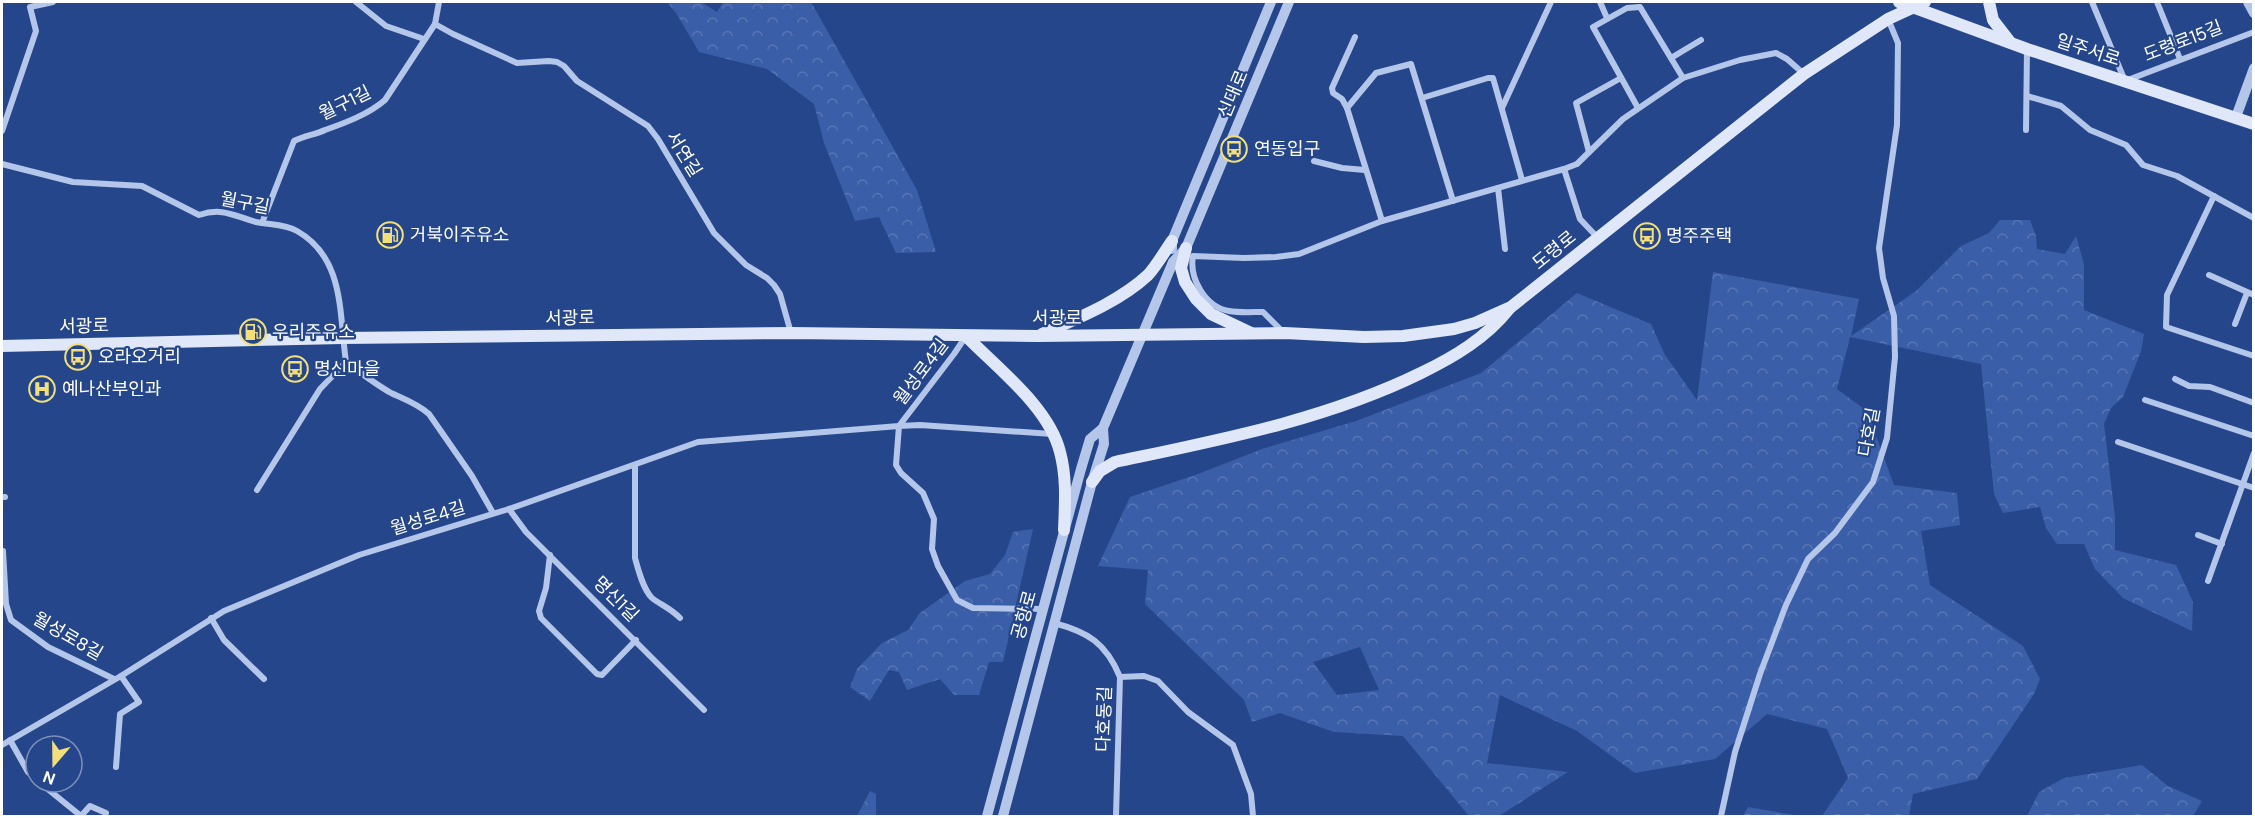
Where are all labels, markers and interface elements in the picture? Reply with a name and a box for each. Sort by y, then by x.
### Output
street label: 도령로15길 [2140,15,2226,67]
street label: 일주서로 [2053,28,2123,72]
street label: 신대로 [1212,66,1254,122]
street label: 월구1길 [315,80,375,126]
street label: 서연길 [661,127,707,181]
bus stop icon: 연동입구 [1219,134,1249,164]
place label: 연동입구 [1254,137,1320,161]
street label: 월구길 [218,186,272,220]
fuel station icon: 거북이주유소 [375,220,405,250]
bus stop icon: 명주주택 [1632,221,1662,251]
place label: 거북이주유소 [410,223,509,247]
place label: 명주주택 [1666,224,1732,248]
street label: 도령로 [1527,225,1581,275]
street label: 서광로 [545,306,595,330]
street label: 서광로 [1032,306,1082,330]
street label: 서광로 [59,314,109,338]
fuel station icon: 우리주유소 [238,317,268,347]
place label: 우리주유소 [272,320,355,344]
street label: 월성로4길 [888,334,954,410]
bus stop icon: 오라오거리 [63,342,93,372]
place label: 오라오거리 [98,345,181,369]
bus stop icon: 명신마을 [280,354,310,384]
place label: 명신마을 [314,357,380,381]
hospital icon: 예나산부인과 [27,374,57,404]
place label: 예나산부인과 [62,377,162,401]
street label: 다호길 [1852,405,1886,459]
street label: 월성로4길 [388,495,468,541]
street label: 명신1길 [588,571,644,627]
street label: 공항로 [1006,588,1042,642]
street label: 월성로8길 [29,606,107,666]
street label: 다호동길 [1091,685,1117,753]
north arrow [24,734,84,794]
text: N [40,766,58,789]

